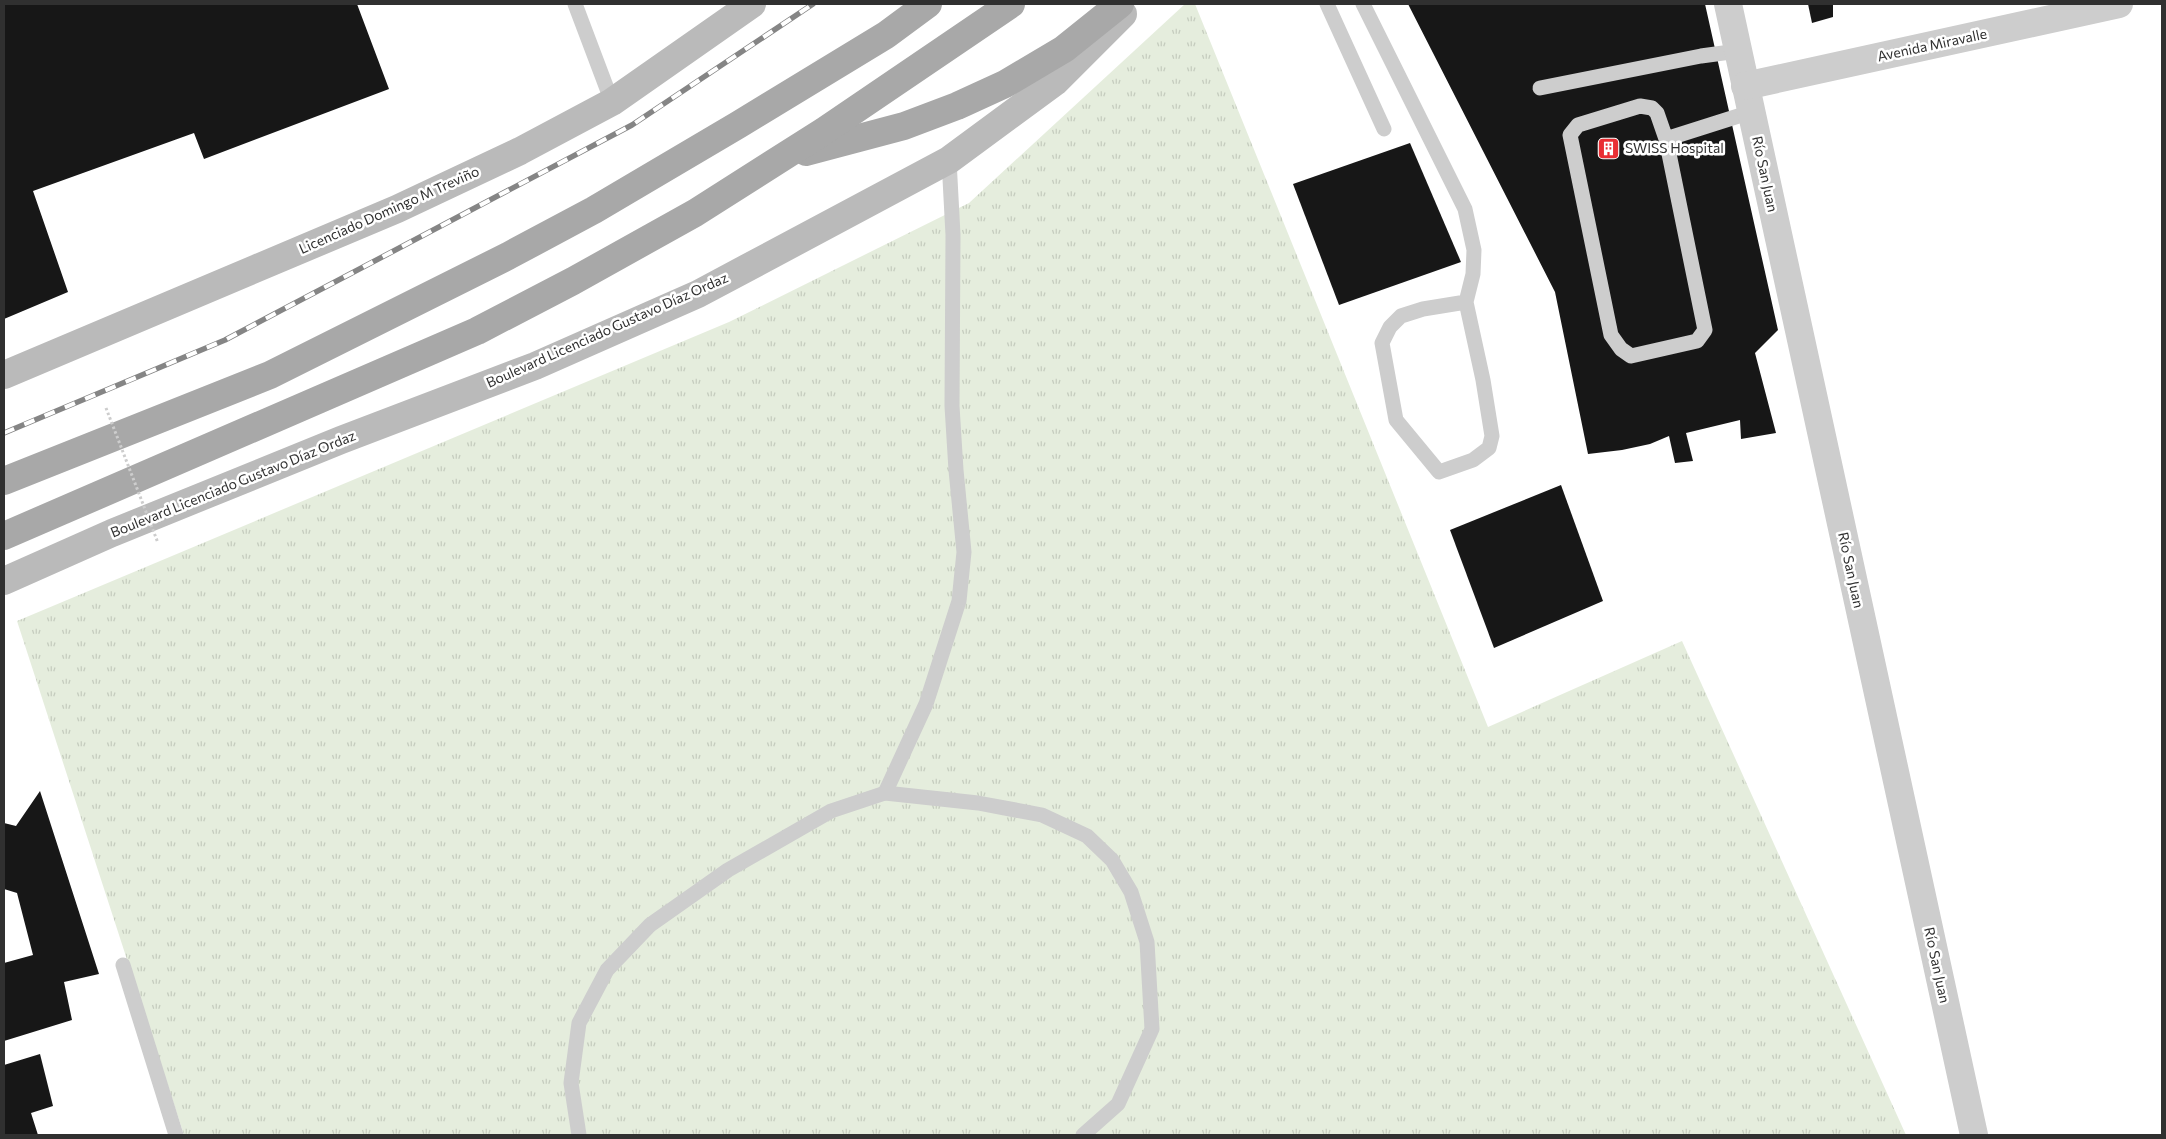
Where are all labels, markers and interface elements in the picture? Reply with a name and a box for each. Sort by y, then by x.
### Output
street label: Avenida Miravalle [1876,25,1988,64]
street label: Río San Juan [1749,134,1782,214]
building icon: SWISS Hospital [1597,136,1621,160]
place label: SWISS Hospital [1625,139,1724,156]
street label: Licenciado Domingo M Treviño [296,162,482,257]
street label: Boulevard Licenciado Gustavo Díaz Ordaz [483,268,730,391]
street label: Boulevard Licenciado Gustavo Díaz Ordaz [108,426,358,541]
street label: Río San Juan [1835,530,1868,610]
street label: Río San Juan [1921,925,1954,1005]

